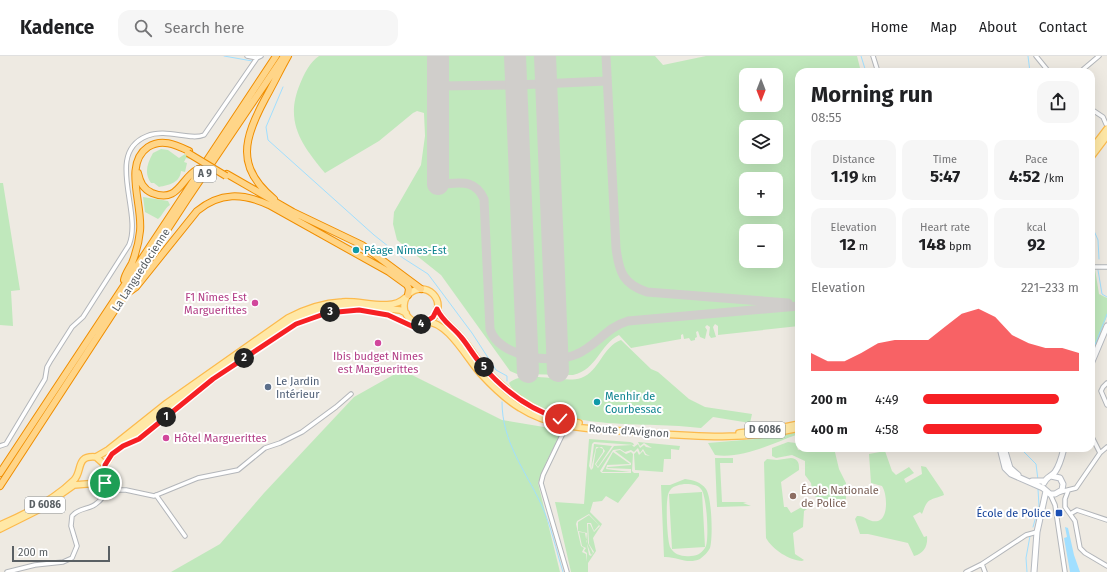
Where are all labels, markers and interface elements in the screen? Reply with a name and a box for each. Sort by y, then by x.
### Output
search box [118,10,398,46]
text: Kadence [20,16,94,39]
icon: search [132,17,154,39]
text: Search here [164,19,244,37]
text: Home [871,19,908,36]
text: Map [930,19,957,36]
text: About [979,19,1017,36]
text: Contact [1039,19,1087,36]
north arrow [739,68,783,112]
map controls [739,68,783,268]
text: Morning run [811,81,933,108]
button: share [1037,81,1079,123]
text: 08:55 [811,110,842,125]
button: layers [739,120,783,164]
text: Distance [832,153,875,166]
text: Time [933,153,957,166]
text: Pace [1025,153,1048,166]
road number: A 9 [194,166,216,182]
text: 1.19 [831,166,859,187]
text: 5:47 [930,166,960,187]
text: 4:52 [1009,166,1040,187]
button: + [739,172,783,216]
text: km [859,172,877,185]
text: /km [1040,172,1064,185]
text: Elevation [831,221,877,234]
text: Heart rate [920,221,970,234]
text: kcal [1026,221,1046,234]
button: − [739,224,783,268]
street label: La Languedocienne [109,226,173,314]
text: 12 [839,234,856,255]
text: 148 [919,234,946,255]
text: 92 [1027,234,1045,255]
text: m [856,240,868,253]
text: bpm [946,240,971,253]
place label: Péage Nîmes-Est [364,244,447,257]
marker: Péage Nîmes-Est [351,245,361,255]
text: Elevation [811,280,865,295]
text: 221–233 m [1021,280,1079,295]
place label: F1 Nîmes Est Marguerittes [184,291,247,317]
marker: F1 Nîmes Est Marguerittes [250,298,260,308]
pin: 3 [320,302,340,322]
text: 3 [327,305,333,318]
pin: 4 [411,314,431,334]
text: 4 [418,317,424,330]
marker: Ibis budget Nimes est Marguerittes [373,338,383,348]
pin: 2 [234,348,254,368]
place label: Ibis budget Nimes est Marguerittes [333,350,423,376]
text: 2 [241,351,247,364]
pin: 5 [474,357,494,377]
text: 5 [481,360,487,373]
place label: Le Jardin Intérieur [276,375,320,401]
marker: Le Jardin Intérieur [263,382,273,392]
place label: Menhir de Courbessac [605,390,662,416]
text: 200 m [811,392,847,407]
text: 4:49 [875,392,898,407]
marker: Menhir de Courbessac [592,397,602,407]
pin [543,402,577,436]
pin: 1 [156,407,176,427]
icon: check [549,408,571,430]
text: 1 [163,410,169,423]
street label: Route d'Avignon [588,422,670,440]
road number: D 6086 [745,422,785,438]
text: 400 m [811,422,848,437]
text: 4:58 [875,422,899,437]
place label: Hôtel Marguerittes [174,432,267,445]
marker: Hôtel Marguerittes [161,433,171,443]
pin [88,466,122,500]
icon: arrive [94,472,116,494]
place label: École Nationale de Police [801,483,879,510]
marker: École Nationale de Police [788,491,798,501]
road number: D 6086 [25,497,65,513]
place label: École de Police [976,506,1051,520]
marker: École de Police [1054,508,1064,518]
scale bar [12,544,110,563]
text: 200 m [18,546,48,559]

